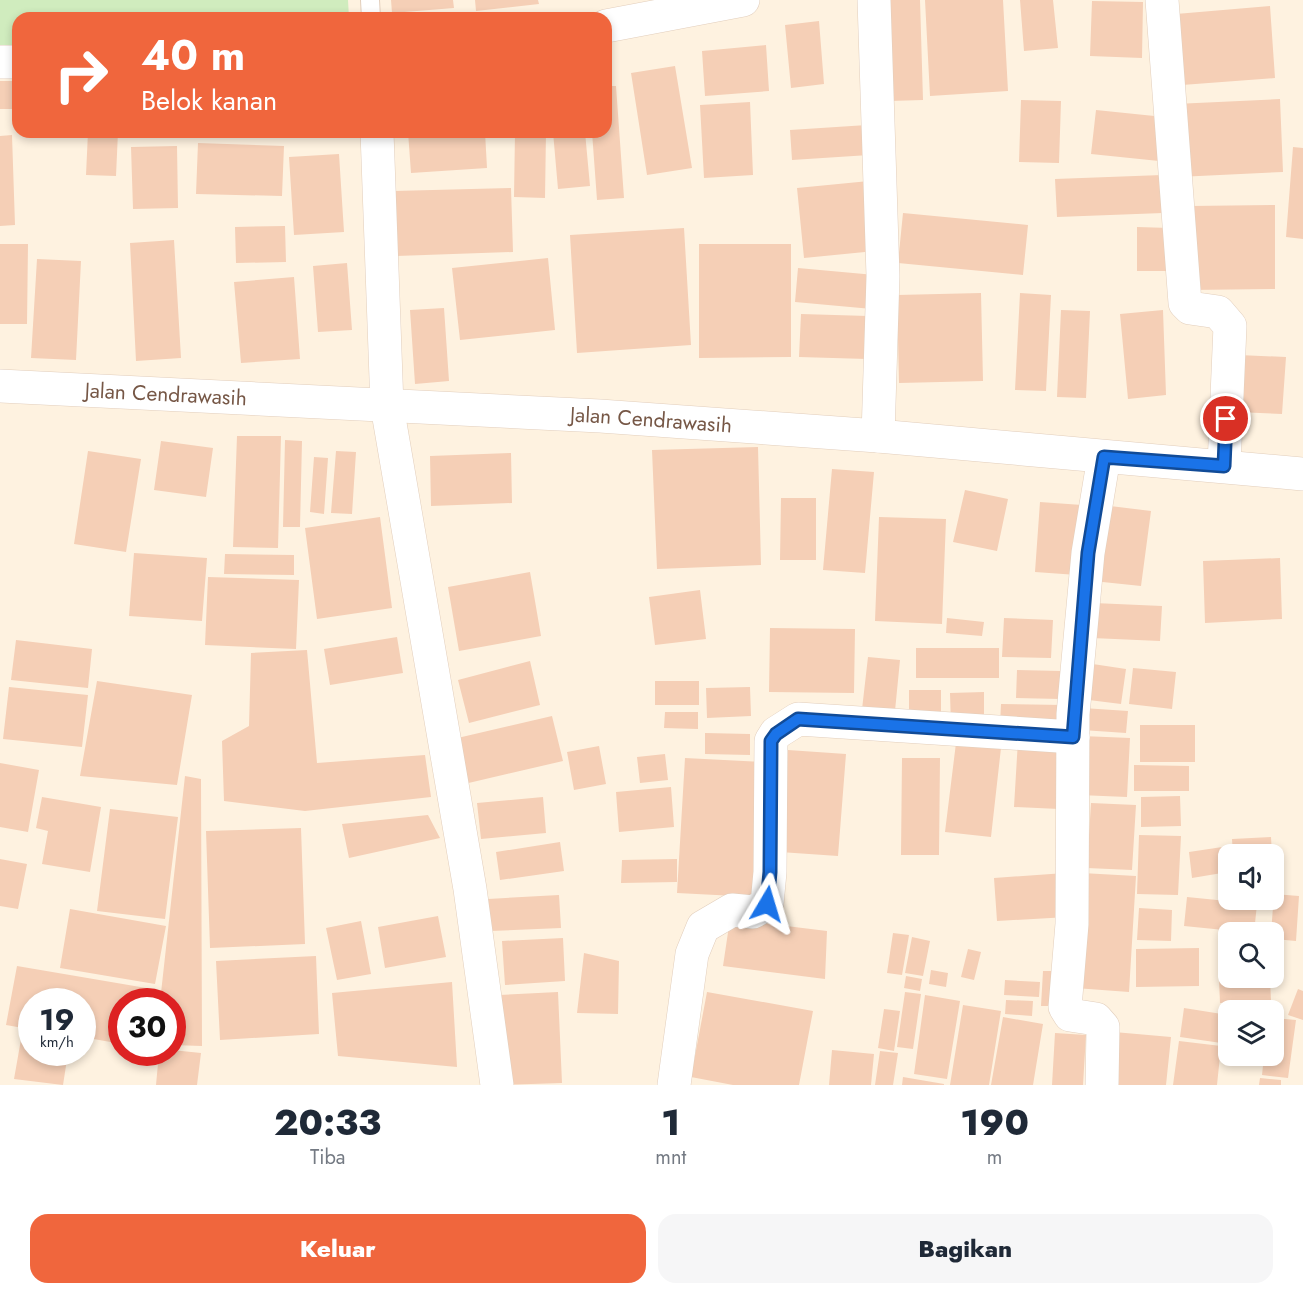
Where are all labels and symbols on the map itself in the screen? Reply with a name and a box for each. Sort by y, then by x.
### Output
street label: Jalan Cendrawasih [81,375,248,413]
pin [1200,393,1251,444]
street label: Jalan Cendrawasih [566,399,733,440]
position arrow [735,872,799,936]
speed limit sign: 30 [108,988,186,1066]

